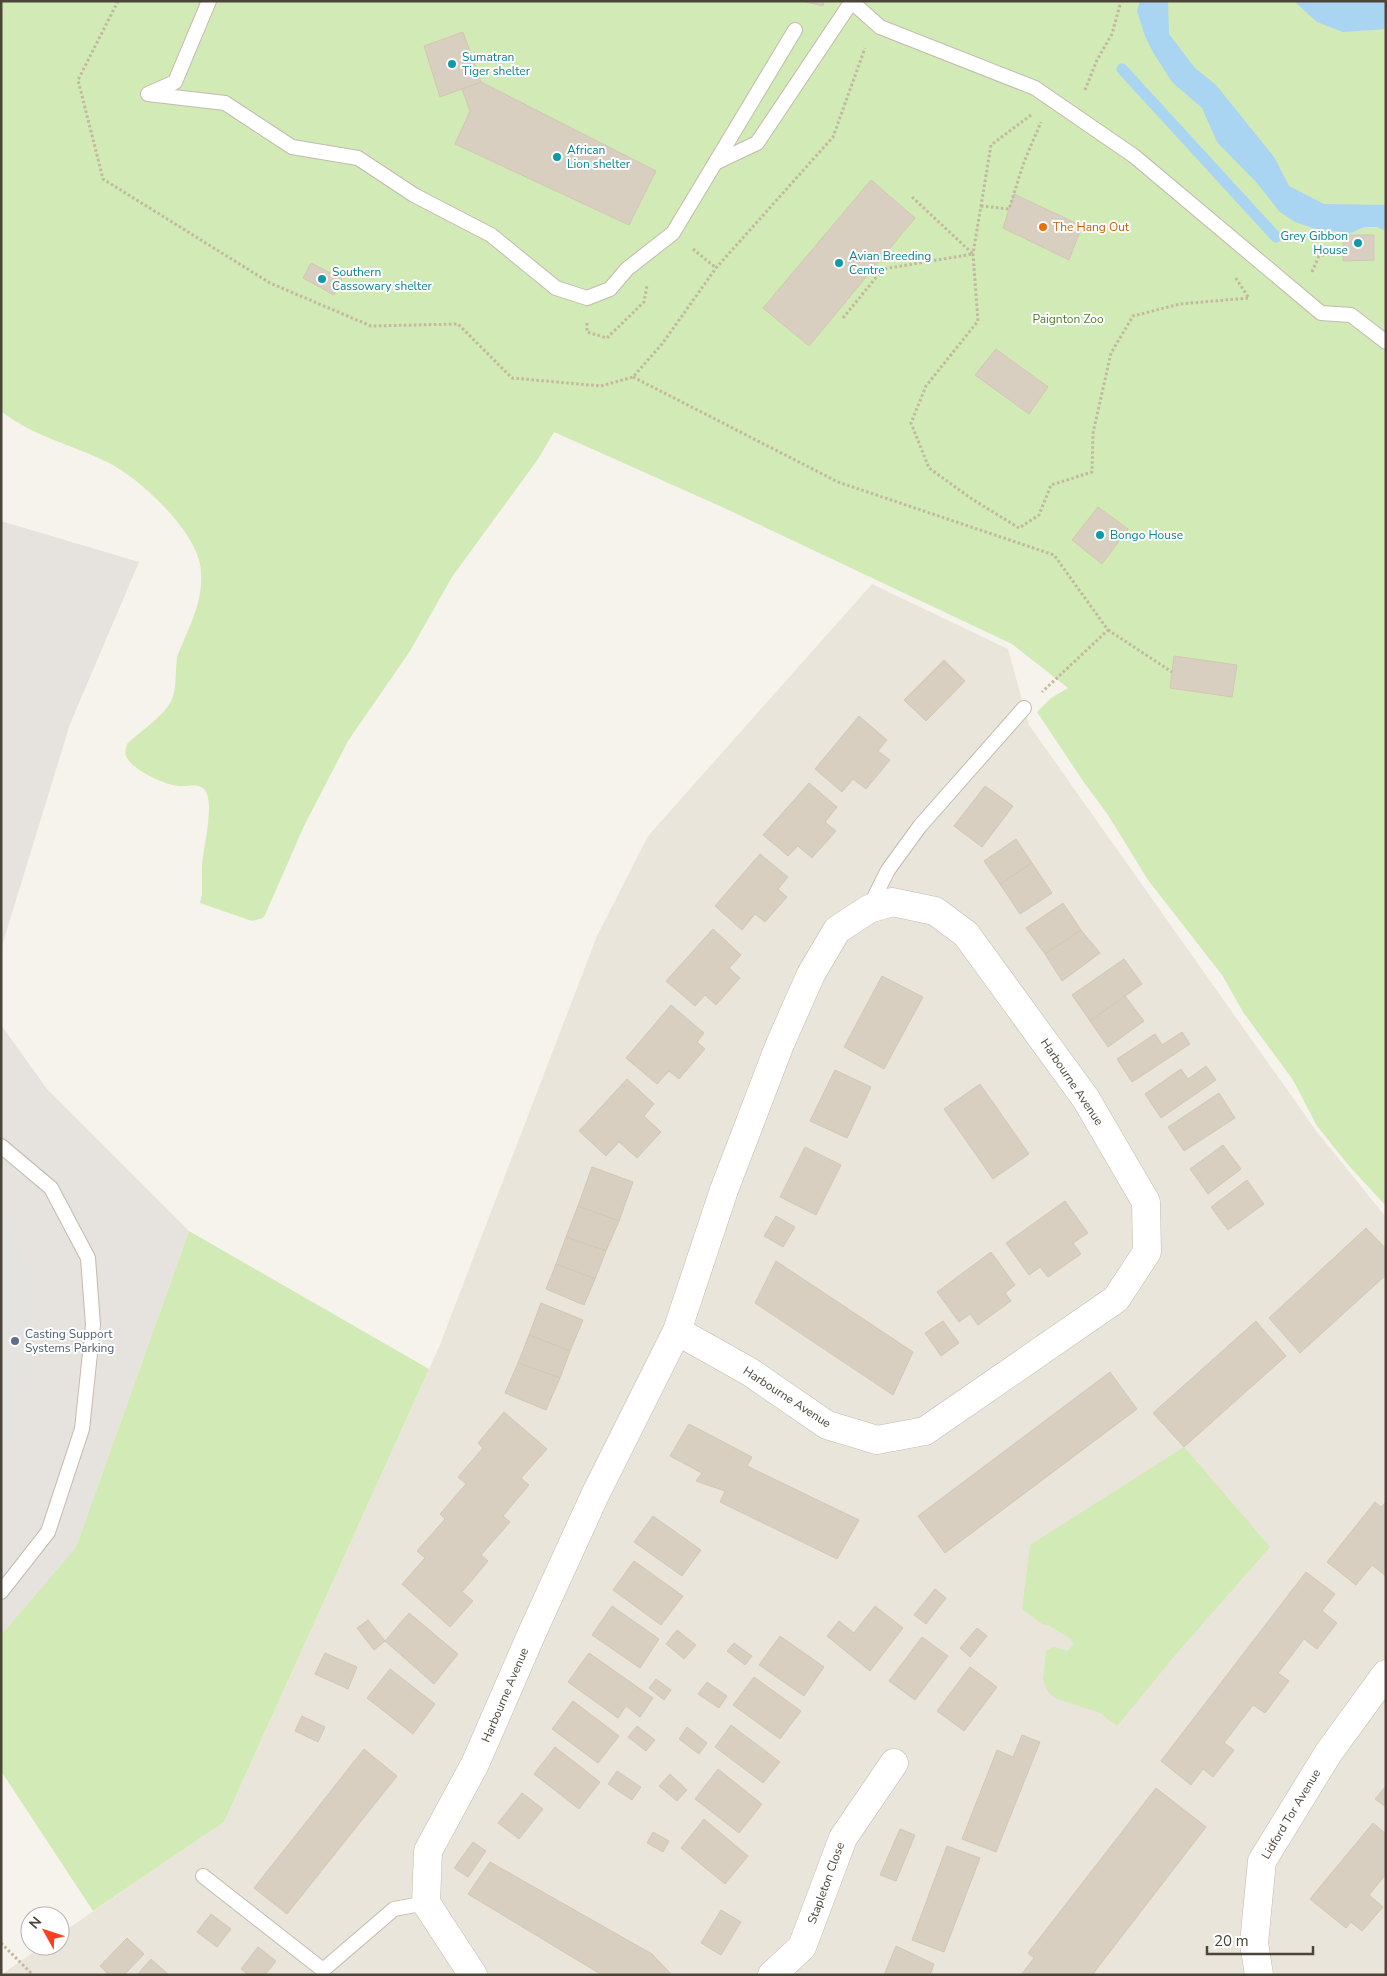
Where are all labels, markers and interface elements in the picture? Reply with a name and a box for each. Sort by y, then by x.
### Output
place label: Sumatran Tiger shelter [462,49,531,79]
marker: Sumatran Tiger shelter [446,58,458,70]
place label: African Lion shelter [567,142,631,172]
marker: African Lion shelter [551,151,563,163]
place label: The Hang Out [1053,219,1130,235]
marker: The Hang Out [1037,221,1049,233]
place label: Grey Gibbon House [1281,228,1348,258]
marker: Grey Gibbon House [1352,237,1364,249]
place label: Avian Breeding Centre [849,248,931,278]
marker: Avian Breeding Centre [833,257,845,269]
place label: Southern Cassowary shelter [332,264,433,294]
marker: Southern Cassowary shelter [316,273,328,285]
park label: Paignton Zoo [1032,311,1104,327]
place label: Bongo House [1110,527,1183,543]
marker: Bongo House [1094,529,1106,541]
street label: Harbourne Avenue [1037,1035,1107,1129]
place label: Casting Support Systems Parking [25,1326,114,1356]
marker: Casting Support Systems Parking [9,1335,21,1347]
street label: Harbourne Avenue [740,1363,834,1431]
street label: Harbourne Avenue [478,1645,532,1745]
street label: Lidford Tor Avenue [1258,1766,1324,1862]
street label: Stapleton Close [804,1840,848,1926]
north arrow [20,1906,70,1956]
text: N [25,1913,46,1933]
scale bar [1207,1924,1313,1956]
text: 20 m [1214,1931,1249,1951]

